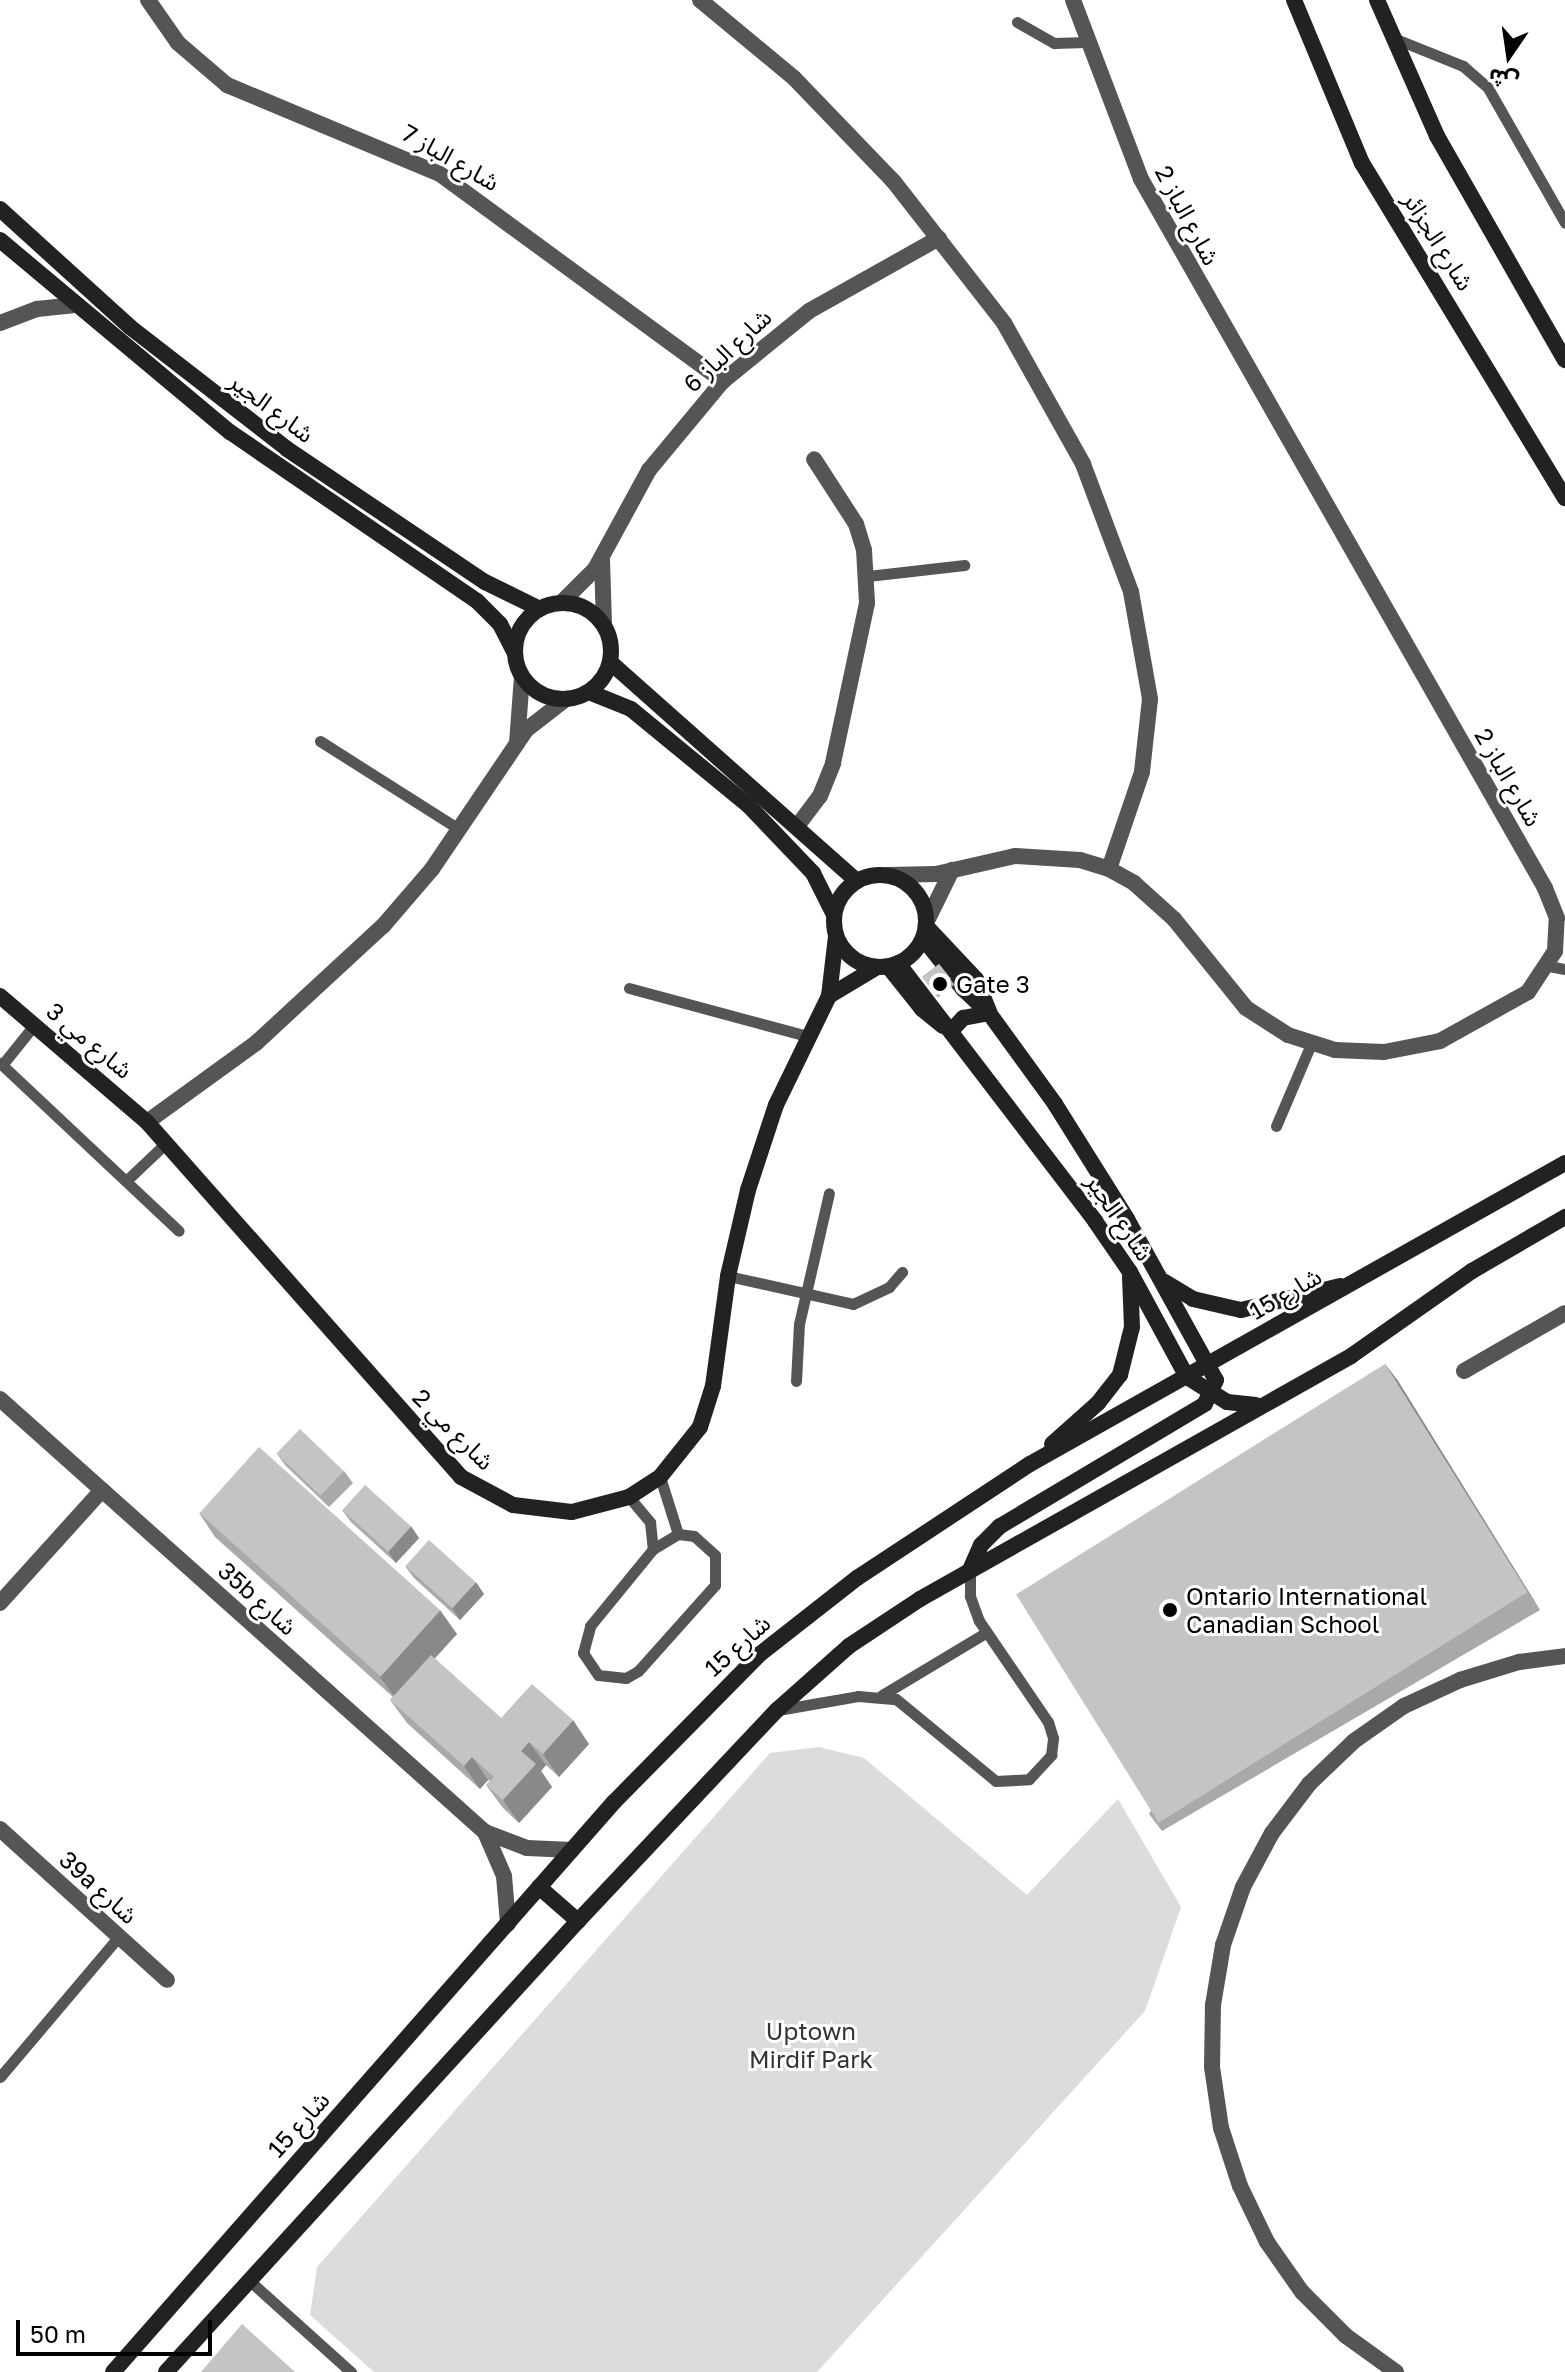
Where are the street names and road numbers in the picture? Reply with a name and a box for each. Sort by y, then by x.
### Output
street label: شارع الباز 7 [397,118,505,196]
street label: شارع الباز 2 [1150,160,1226,270]
street label: شارع الجزائر [1397,186,1481,296]
street label: شارع الباز 6 [677,302,777,398]
street label: شارع الجير [224,366,320,448]
street label: شارع الباز 2 [1469,723,1549,831]
street label: شارع مي 3 [41,996,139,1084]
street label: شارع الجير [1081,1168,1159,1266]
street label: شارع 15 [1244,1261,1326,1325]
street label: شارع مي 2 [407,1382,501,1476]
street label: 35b شارع [213,1555,303,1641]
street label: شارع 15 [698,1608,776,1682]
street label: 39a شارع [54,1845,144,1929]
street label: شارع 15 [261,2085,335,2163]

